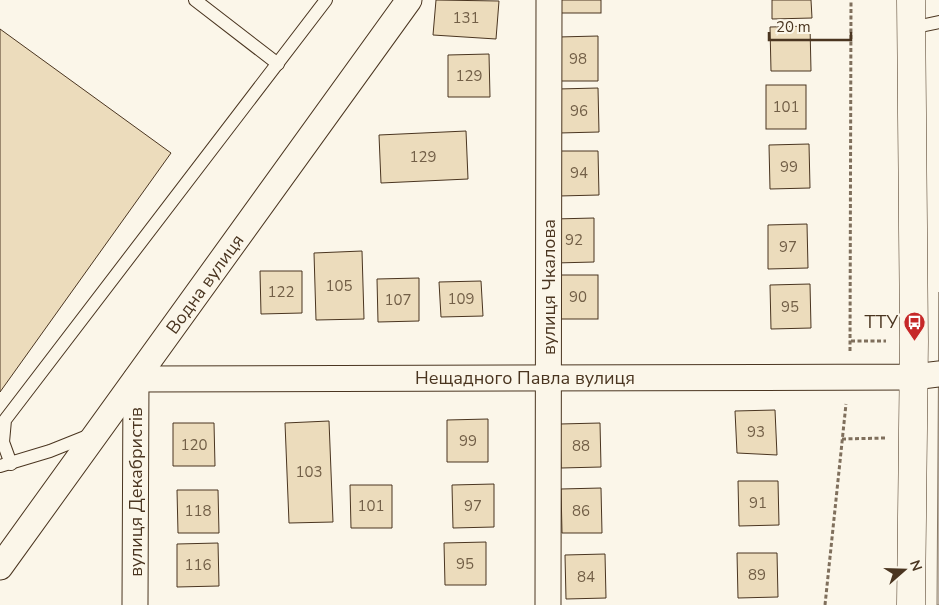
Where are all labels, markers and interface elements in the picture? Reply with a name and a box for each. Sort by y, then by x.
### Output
house number: 131 [452,8,480,28]
scale bar [769,10,852,42]
text: 20 m [776,17,811,37]
house number: 98 [569,49,587,69]
house number: 129 [455,66,483,86]
house number: 101 [772,97,800,117]
house number: 96 [570,101,588,121]
house number: 129 [409,147,437,167]
house number: 99 [780,157,798,177]
house number: 94 [570,163,588,183]
street label: вулиця Чкалова [537,219,561,355]
street label: Водна вулиця [161,229,249,339]
house number: 92 [565,230,583,250]
house number: 97 [779,237,797,257]
house number: 105 [325,276,353,296]
house number: 122 [267,282,295,302]
house number: 90 [569,287,587,307]
house number: 109 [447,289,475,309]
house number: 107 [384,290,412,310]
house number: 95 [781,297,799,317]
place label: ТТУ [865,310,898,334]
bus stop icon: ТТУ [902,310,926,341]
street label: Нещадного Павла вулиця [415,366,635,390]
street label: вулиця Декабристів [124,407,148,577]
house number: 93 [747,422,765,442]
house number: 99 [459,431,477,451]
house number: 120 [180,435,208,455]
house number: 88 [572,436,590,456]
house number: 103 [295,462,323,482]
house number: 91 [749,493,767,513]
house number: 101 [357,496,385,516]
house number: 97 [464,496,482,516]
house number: 118 [184,501,212,521]
house number: 86 [572,501,590,521]
north arrow [879,545,929,595]
house number: 95 [456,554,474,574]
house number: 116 [184,555,212,575]
text: N [905,558,926,574]
house number: 89 [748,565,766,585]
house number: 84 [577,567,595,587]

